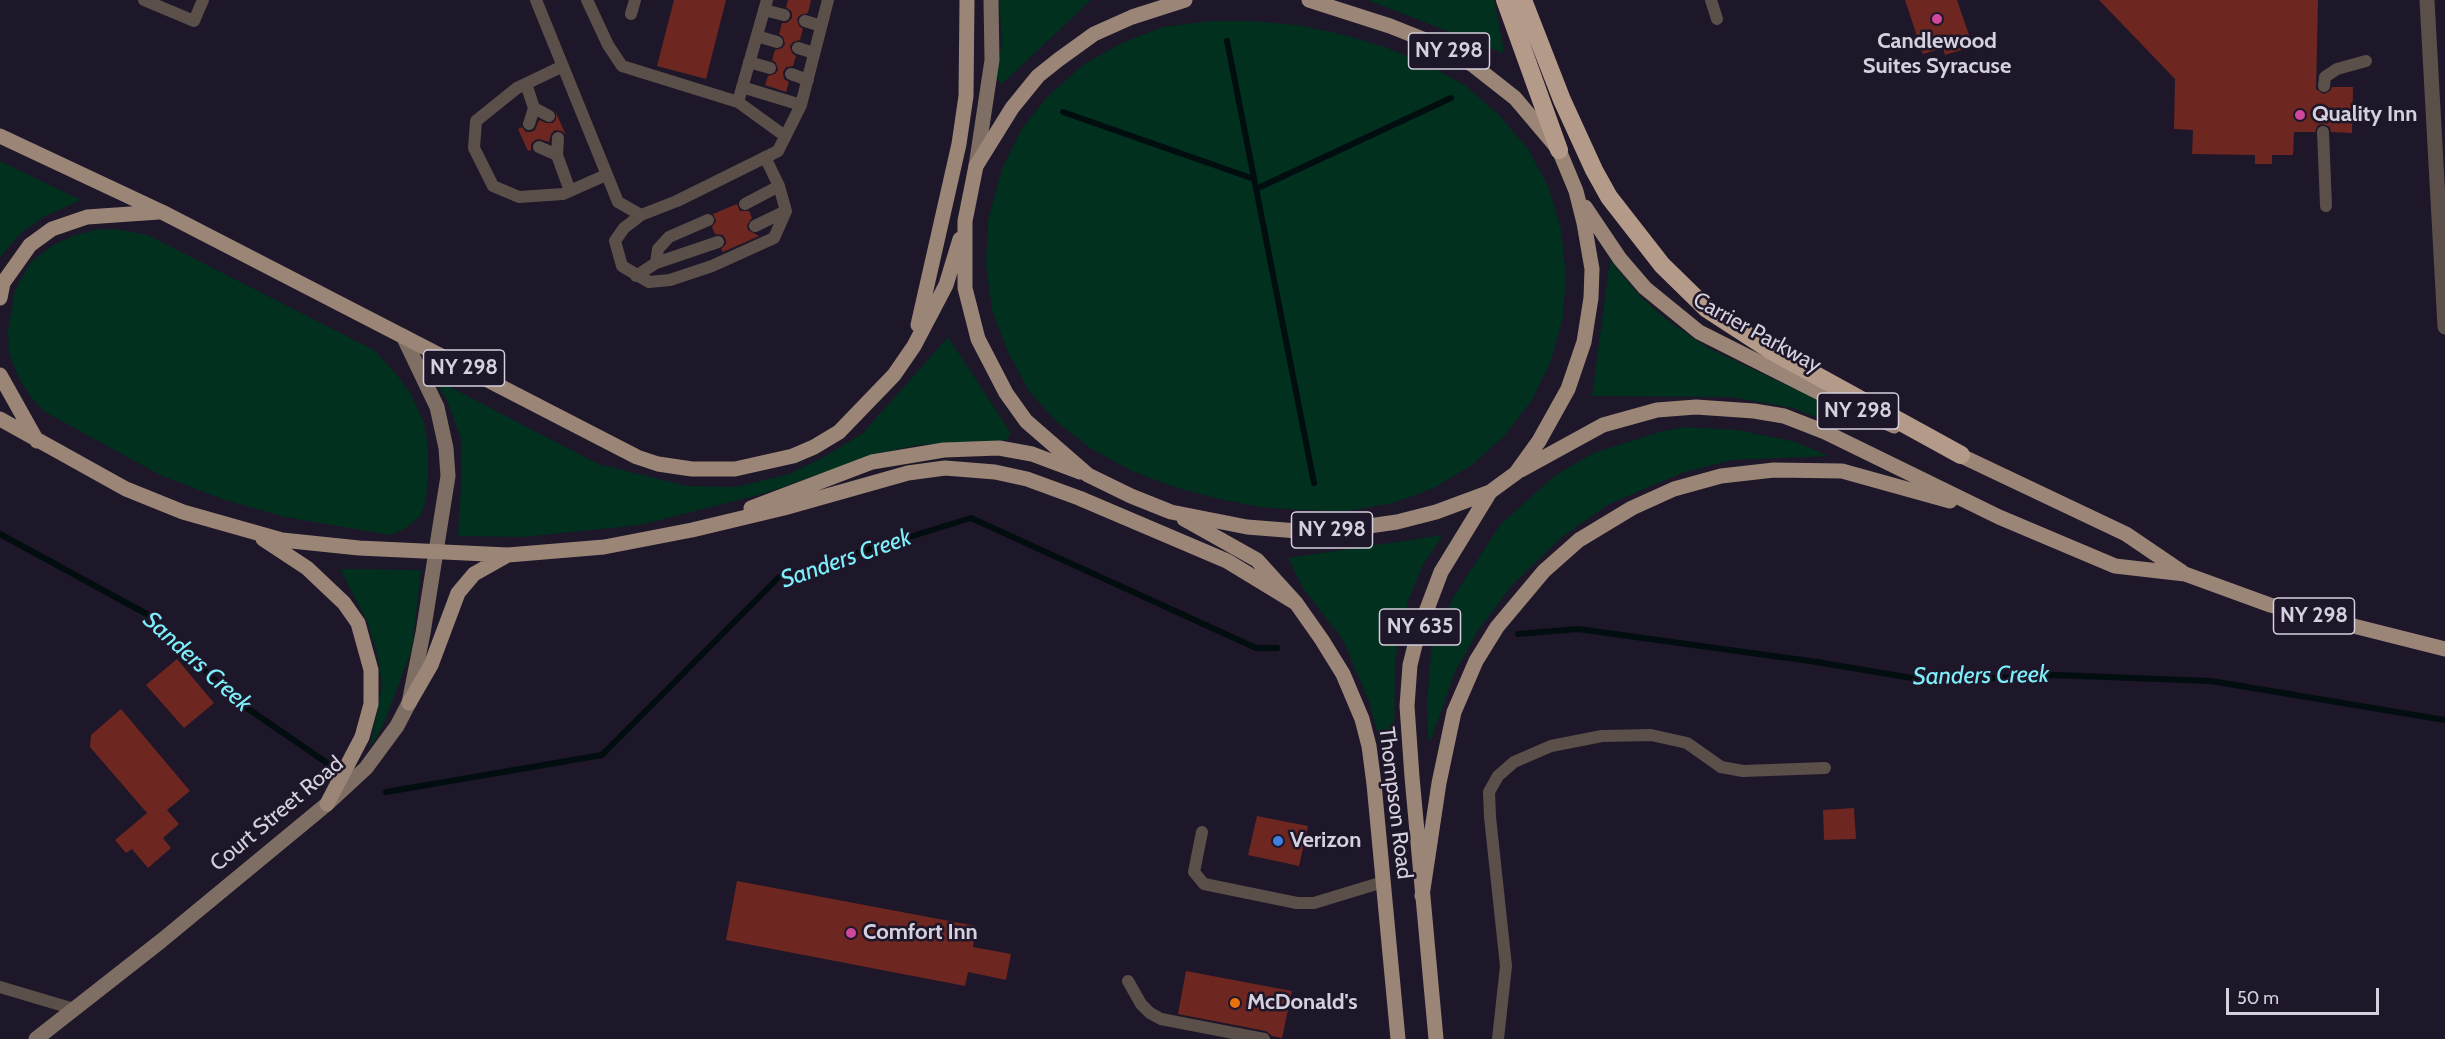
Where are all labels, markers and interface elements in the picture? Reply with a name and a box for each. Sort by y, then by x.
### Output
marker: Candlewood Suites Syracuse [1930,12,1944,26]
place label: Candlewood Suites Syracuse [1863,29,2011,80]
road number: NY 298 [1408,33,1490,69]
place label: Quality Inn [2312,102,2417,128]
marker: Quality Inn [2293,108,2307,122]
street label: Carrier Parkway [1688,287,1826,379]
road number: NY 298 [424,350,504,386]
road number: NY 298 [1818,393,1898,429]
road number: NY 298 [1292,512,1372,548]
water label: Sanders Creek [777,523,915,595]
road number: NY 298 [2274,598,2354,634]
water label: Sanders Creek [137,606,257,718]
road number: NY 635 [1380,609,1460,645]
water label: Sanders Creek [1913,660,2049,692]
street label: Thompson Road [1373,725,1417,881]
street label: Court Street Road [205,751,349,877]
place label: Verizon [1290,828,1361,854]
marker: Verizon [1271,834,1285,848]
place label: Comfort Inn [863,920,978,946]
marker: Comfort Inn [844,926,858,940]
scale bar [2229,976,2382,1014]
text: 50 m [2237,987,2279,1009]
place label: McDonald's [1247,990,1358,1016]
marker: McDonald's [1228,996,1242,1010]

